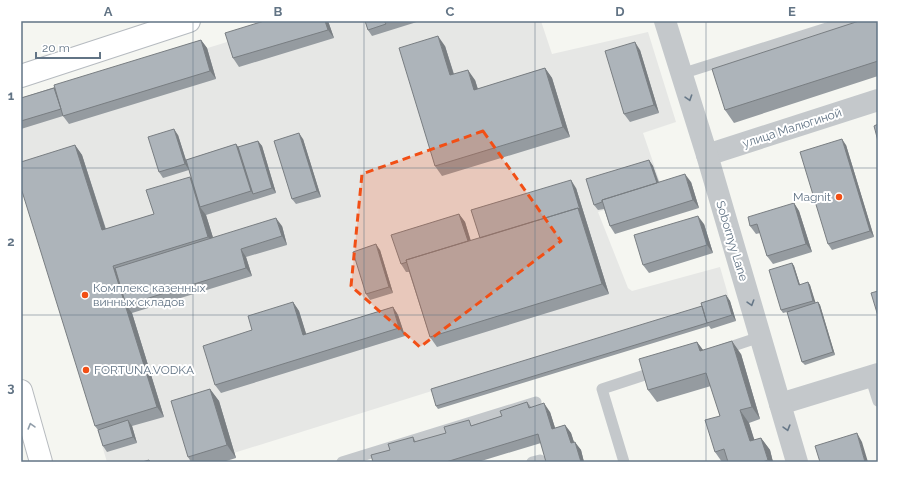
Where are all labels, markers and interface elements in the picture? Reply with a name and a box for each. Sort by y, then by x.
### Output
text: A [104,4,113,19]
text: B [274,4,283,19]
text: C [446,4,455,19]
text: D [615,4,625,19]
text: E [788,4,796,19]
scale bar [36,34,100,60]
text: 20 m [42,41,70,55]
text: 1 [8,88,15,103]
one-way arrow [684,95,692,102]
street label: улица Малюгиной [741,105,843,151]
place label: Magnit [793,190,831,204]
marker: Magnit [834,192,844,202]
street label: Sobornyy Lane [713,199,751,283]
text: 2 [7,234,15,249]
place label: Комплекс казенных винных складов [93,281,206,309]
marker: Комплекс казенных винных складов [80,290,90,300]
one-way arrow [746,300,755,307]
place label: FORTUNA.VODKA [94,363,194,377]
marker: FORTUNA.VODKA [81,365,91,375]
text: 3 [7,380,15,395]
one-way arrow [27,423,36,430]
one-way arrow [782,424,791,431]

